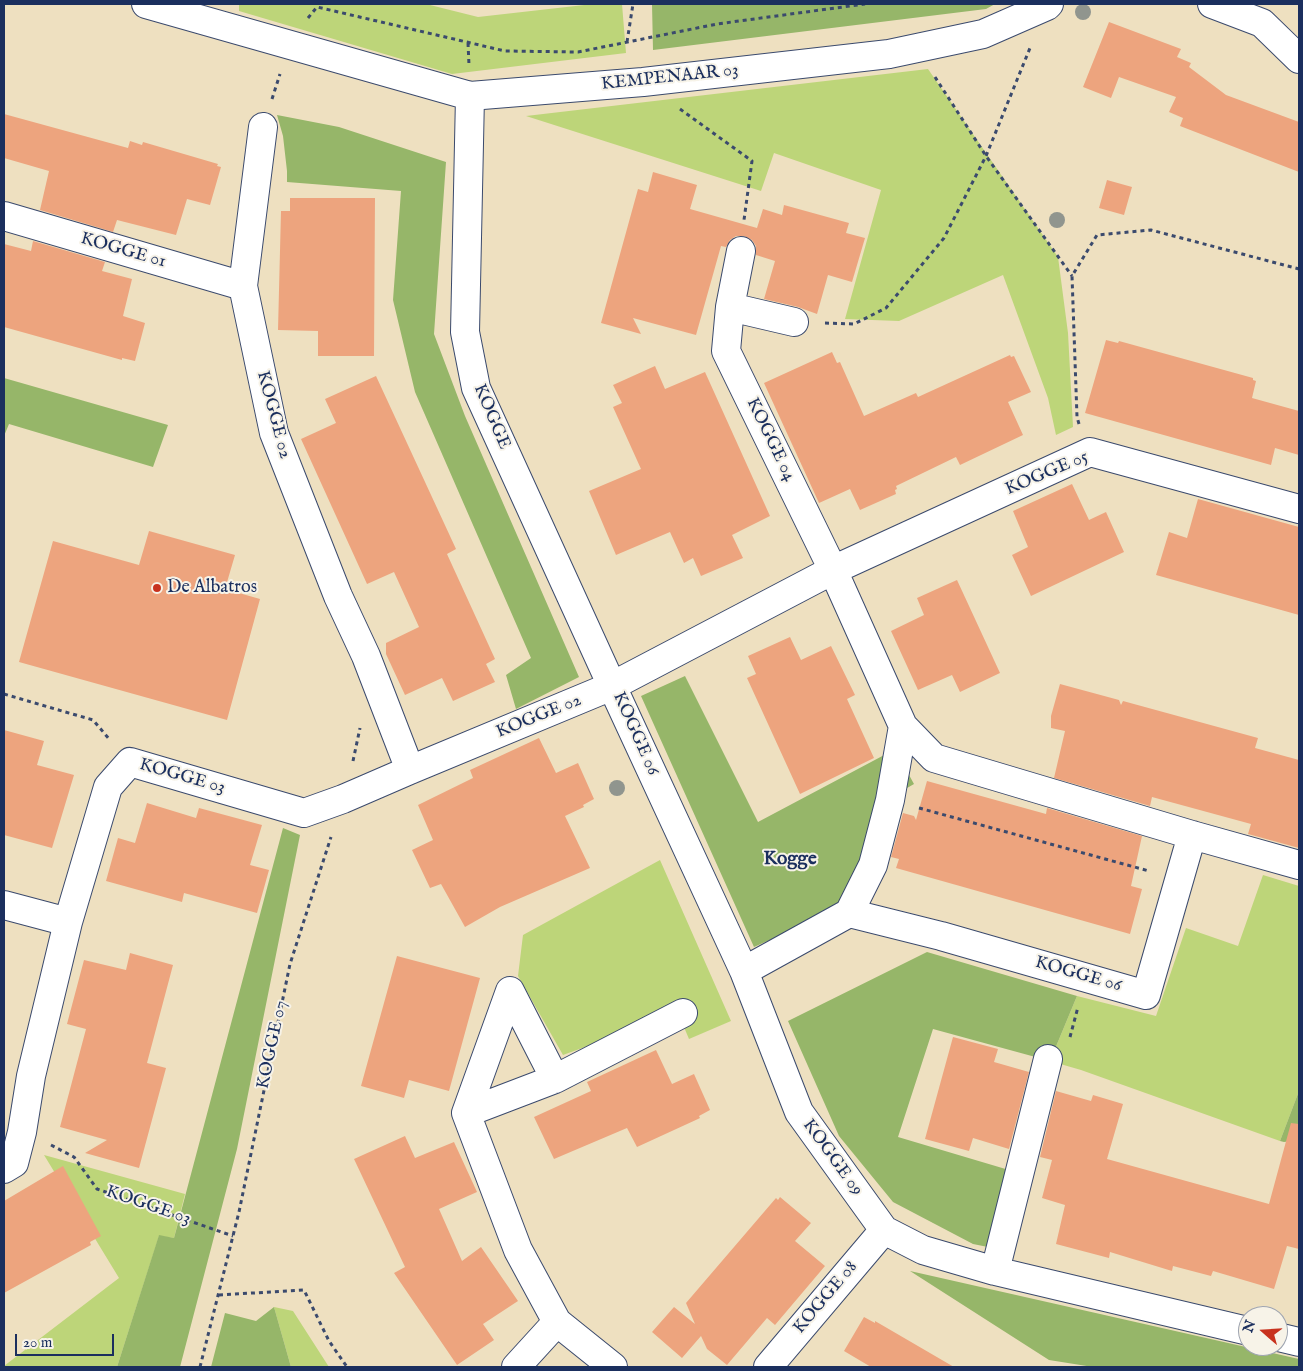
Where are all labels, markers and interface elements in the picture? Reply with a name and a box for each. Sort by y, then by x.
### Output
street label: KEMPENAAR 03 [600,60,740,96]
street label: KOGGE 01 [78,228,168,274]
street label: KOGGE 02 [251,369,295,461]
street label: KOGGE [468,381,514,453]
street label: KOGGE 04 [741,395,799,485]
street label: KOGGE 05 [1002,447,1092,501]
place label: De Albatros [167,577,257,599]
marker: De Albatros [151,582,163,594]
street label: KOGGE 06 [607,689,663,779]
street label: KOGGE 02 [493,690,585,744]
street label: KOGGE 03 [137,754,227,800]
district label: Kogge [763,849,817,871]
street label: KOGGE 06 [1032,952,1124,998]
street label: KOGGE 07 [253,999,293,1091]
street label: KOGGE 09 [797,1116,867,1200]
street label: KOGGE 03 [103,1181,193,1231]
street label: KOGGE 08 [789,1257,863,1339]
north arrow [1238,1306,1288,1356]
text: N [1239,1318,1260,1335]
scale bar [18,1324,116,1356]
text: 20 m [23,1333,52,1352]

